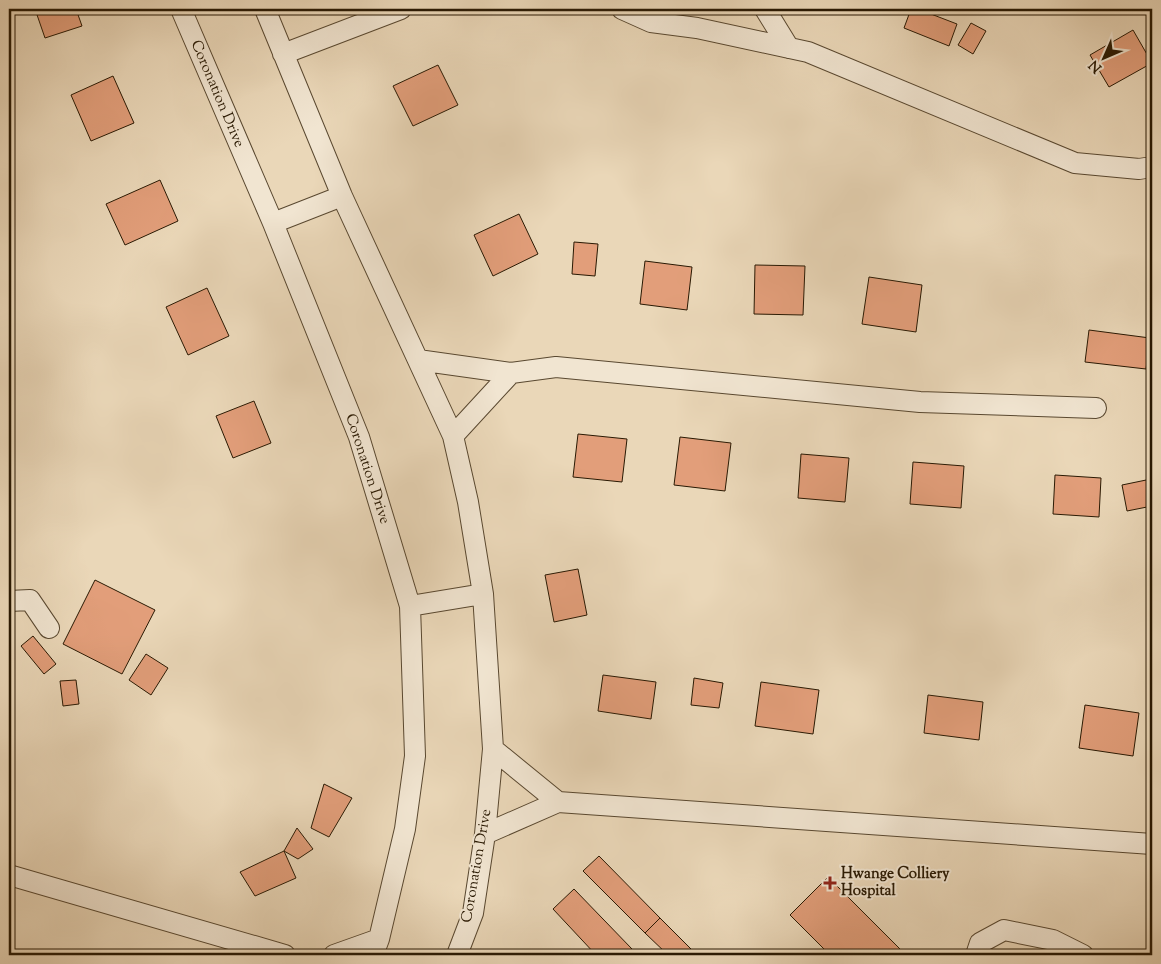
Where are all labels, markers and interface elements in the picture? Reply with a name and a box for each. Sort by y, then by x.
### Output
north arrow [1078,32,1128,82]
street label: Coronation Drive [185,37,249,151]
text: N [1085,55,1107,77]
street label: Coronation Drive [339,411,395,527]
street label: Coronation Drive [457,808,497,924]
place label: Hwange Colliery Hospital [841,864,950,902]
marker: Hwange Colliery Hospital [823,876,837,890]

